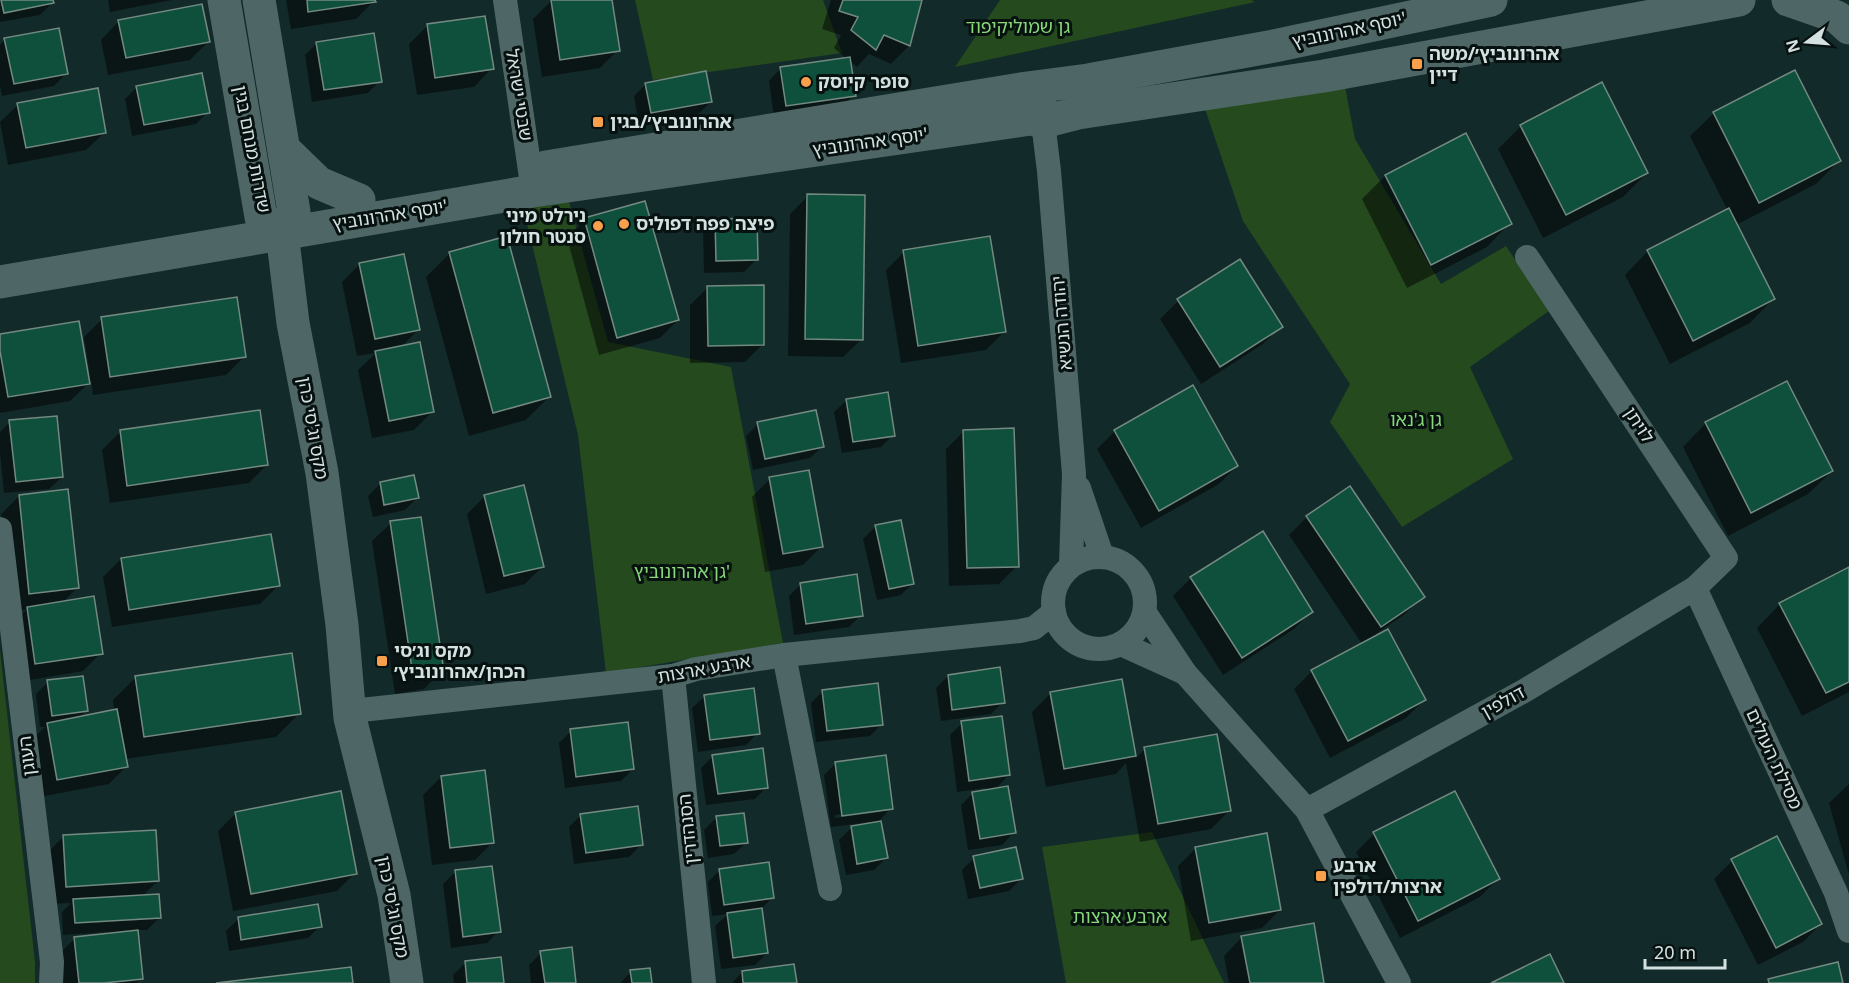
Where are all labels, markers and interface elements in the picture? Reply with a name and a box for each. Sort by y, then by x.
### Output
street label: יוסף אהרונוביץ' [1289,5,1408,53]
north arrow [1777,12,1837,72]
park label: גן שמוליקיפוד [966,14,1071,38]
text: N [1780,37,1805,55]
place label: אהרונוביץ׳/משה דיין [1429,41,1559,86]
street label: שבטי ישראל [501,47,539,143]
marker: אהרונוביץ׳/משה דיין [1410,57,1424,71]
place label: סופר קיוסק [818,69,909,93]
marker: סופר קיוסק [799,75,813,89]
street label: שדרות מנחם בגין [229,83,277,215]
place label: אהרונוביץ׳/בגין [610,109,732,133]
marker: אהרונוביץ׳/בגין [591,115,605,129]
street label: יוסף אהרונוביץ' [811,121,929,161]
street label: יוסף אהרונוביץ' [331,193,449,235]
place label: נירלט מיני סנטר חולון [500,203,586,248]
place label: פיצה פפה דפוליס [636,211,775,235]
marker: פיצה פפה דפוליס [617,217,631,231]
marker: נירלט מיני סנטר חולון [591,219,605,233]
street label: יהודה הנשיא [1045,275,1077,371]
street label: מקס וג'סי כהן [293,375,335,481]
street label: לויתן [1619,402,1660,447]
park label: גן ג'נאו [1390,407,1442,431]
park label: גן אהרונוביץ' [634,559,730,583]
place label: מקס וג׳סי הכהן/אהרונוביץ׳ [394,638,525,683]
street label: ארבע ארצות [655,648,752,688]
marker: מקס וג׳סי הכהן/אהרונוביץ׳ [375,654,389,668]
street label: דולפין [1476,679,1529,723]
street label: מסילת העולים [1741,704,1809,813]
street label: העוגן [12,735,40,777]
street label: הסנהדרין [671,793,703,866]
place label: ארבע ארצות/דולפין [1333,853,1442,898]
street label: מקס וג'סי כהן [372,854,416,960]
marker: ארבע ארצות/דולפין [1314,869,1328,883]
park label: ארבע ארצות [1073,904,1167,928]
scale bar [1645,932,1724,970]
text: 20 m [1654,940,1696,964]

